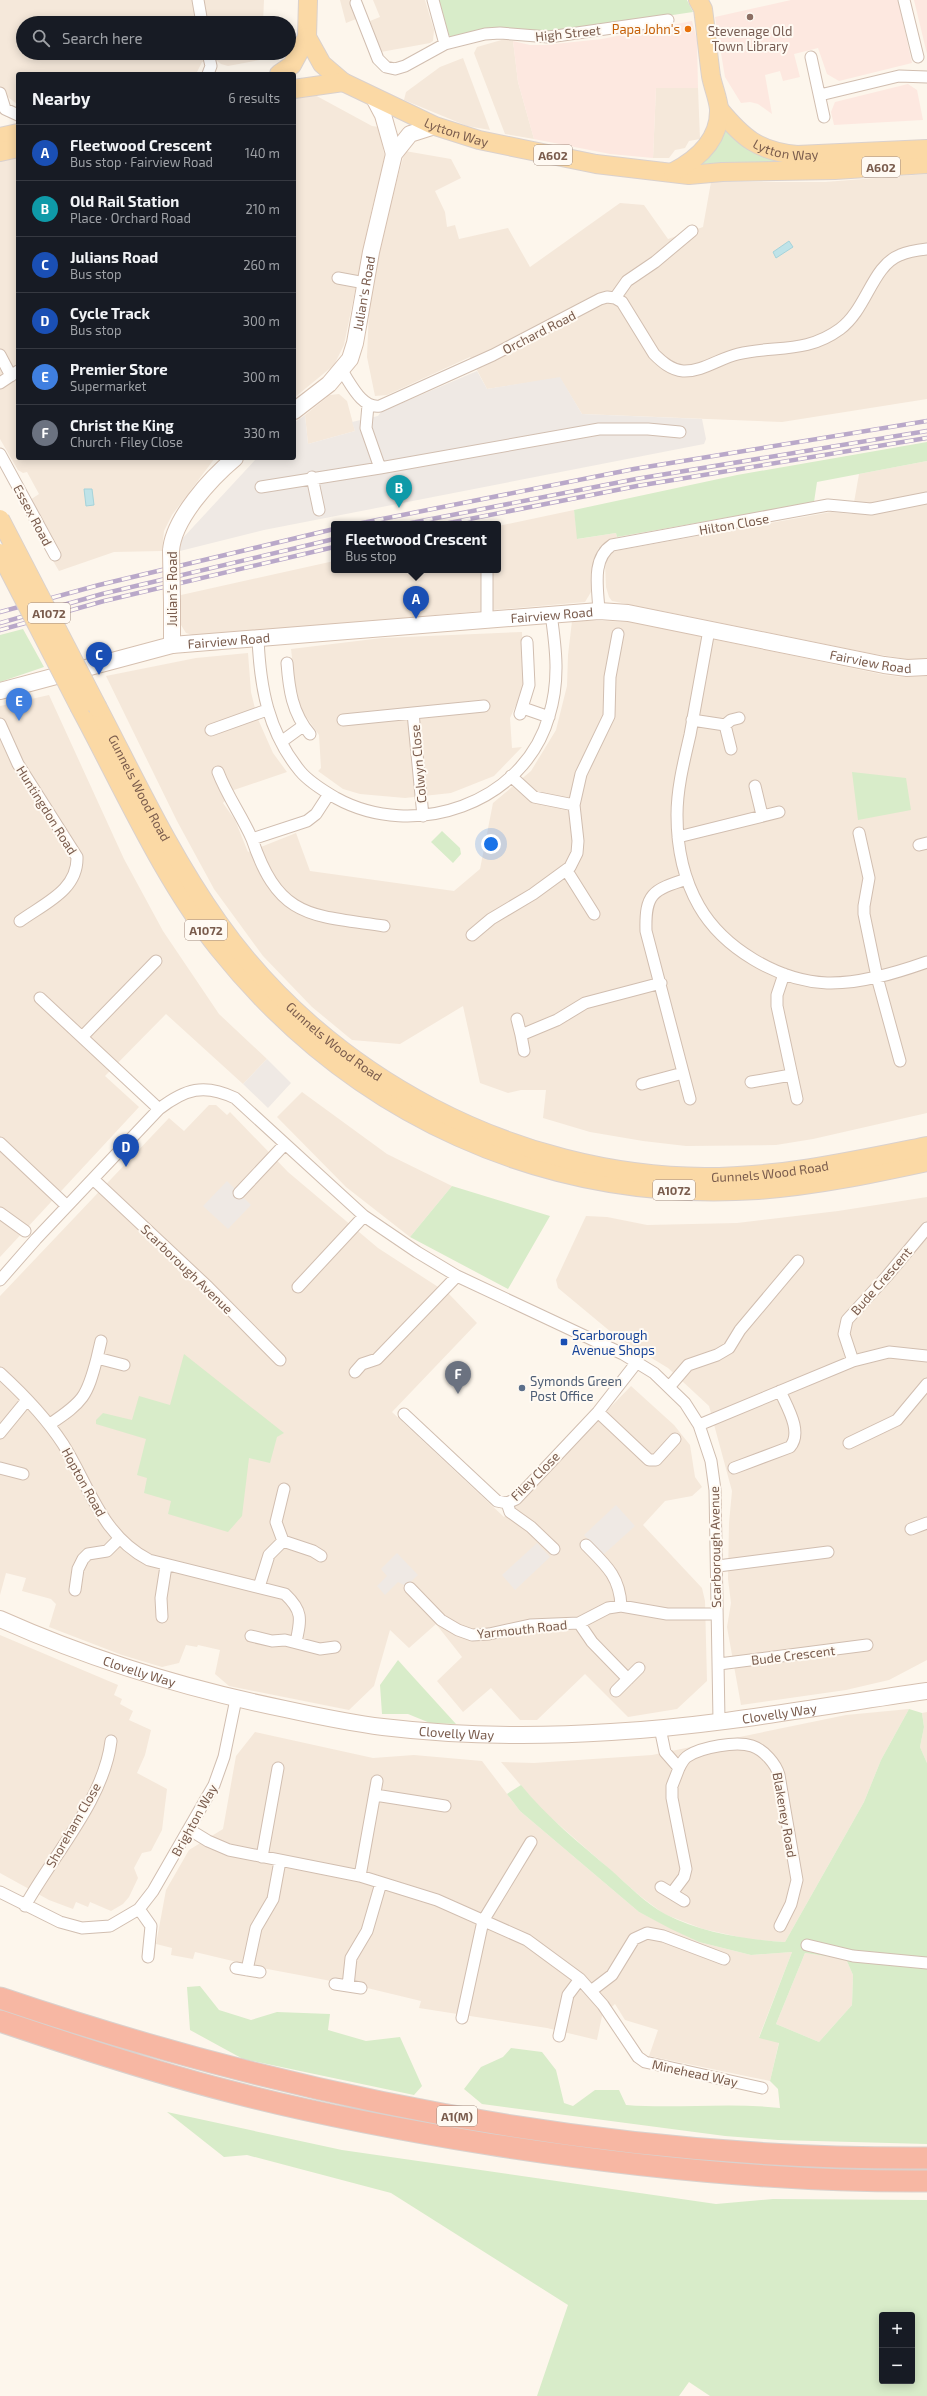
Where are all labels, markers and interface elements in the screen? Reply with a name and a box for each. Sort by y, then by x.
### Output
marker: Stevenage Old Town Library [745,12,755,22]
search box [16,16,296,60]
place label: Papa John's [612,21,680,37]
street label: High Street [534,22,602,44]
place label: Stevenage Old Town Library [708,23,792,54]
marker: Papa John's [683,24,693,34]
icon: search [30,27,52,49]
text: Search here [62,29,143,47]
text: Nearby [32,88,90,108]
text: 6 results [228,90,280,106]
street label: Lytton Way [422,114,490,150]
street label: Lytton Way [750,135,819,163]
text: Fleetwood Crescent [70,136,212,154]
text: A [41,145,49,161]
text: 140 m [245,145,280,161]
road number: A602 [534,145,572,165]
text: Bus stop · Fairview Road [70,154,213,170]
road number: A602 [862,157,900,177]
text: Old Rail Station [70,192,179,210]
text: B [41,201,49,217]
text: 210 m [245,201,280,217]
text: Place · Orchard Road [70,210,191,226]
text: Julians Road [70,248,158,266]
street label: Julian's Road [349,255,378,332]
text: C [41,257,49,273]
text: 260 m [243,257,280,273]
text: Bus stop [70,266,121,282]
text: Cycle Track [70,304,150,322]
street label: Orchard Road [500,307,578,357]
text: D [41,313,49,329]
text: 300 m [243,313,280,329]
text: Bus stop [70,322,121,338]
text: Premier Store [70,360,168,378]
text: E [41,369,49,385]
text: 300 m [243,369,280,385]
text: Supermarket [70,378,147,394]
text: Christ the King [70,416,174,434]
text: F [41,425,49,441]
text: 330 m [243,425,280,441]
text: Church · Filey Close [70,434,183,450]
pin: B [386,475,412,508]
street label: Essex Road [10,482,56,548]
street label: Hilton Close [698,510,770,538]
popup [331,521,501,573]
text: Fleetwood Crescent [345,530,487,548]
text: Bus stop [345,548,397,564]
street label: Julian's Road [164,551,180,627]
pin: A [403,586,429,619]
road number: A1072 [28,603,70,623]
street label: Fairview Road [510,604,594,626]
street label: Fairview Road [187,629,271,652]
pin: C [86,642,112,675]
street label: Fairview Road [828,646,912,676]
pin: E [6,688,32,721]
street label: Colwyn Close [407,724,429,804]
street label: Gunnels Wood Road [105,732,174,844]
street label: Huntingdon Road [13,763,81,857]
your location [481,834,501,854]
road number: A1072 [185,920,227,940]
street label: Gunnels Wood Road [283,998,385,1084]
pin: D [113,1134,139,1167]
street label: Gunnels Wood Road [711,1157,830,1185]
road number: A1072 [653,1180,695,1200]
street label: Scarborough Avenue [138,1221,236,1317]
street label: Bude Crescent [847,1244,915,1318]
place label: Scarborough Avenue Shops [572,1327,655,1358]
marker: Scarborough Avenue Shops [559,1337,569,1347]
pin: F [445,1361,471,1394]
place label: Symonds Green Post Office [530,1373,622,1404]
marker: Symonds Green Post Office [517,1383,527,1393]
street label: Hopton Road [59,1445,109,1519]
street label: Filey Close [507,1448,563,1504]
street label: Scarborough Avenue [706,1486,724,1608]
street label: Yarmouth Road [476,1616,568,1642]
street label: Bude Crescent [750,1642,836,1668]
street label: Clovelly Way [101,1652,178,1690]
street label: Clovelly Way [741,1700,818,1727]
street label: Clovelly Way [418,1723,495,1743]
street label: Blakeney Road [770,1771,800,1859]
street label: Shoreham Close [42,1780,104,1870]
street label: Brighton Way [168,1781,220,1859]
street label: Minehead Way [651,2056,739,2090]
road number: A1(M) [437,2106,477,2126]
map controls [879,2312,915,2384]
button: + [879,2312,915,2348]
button: − [879,2348,915,2384]

